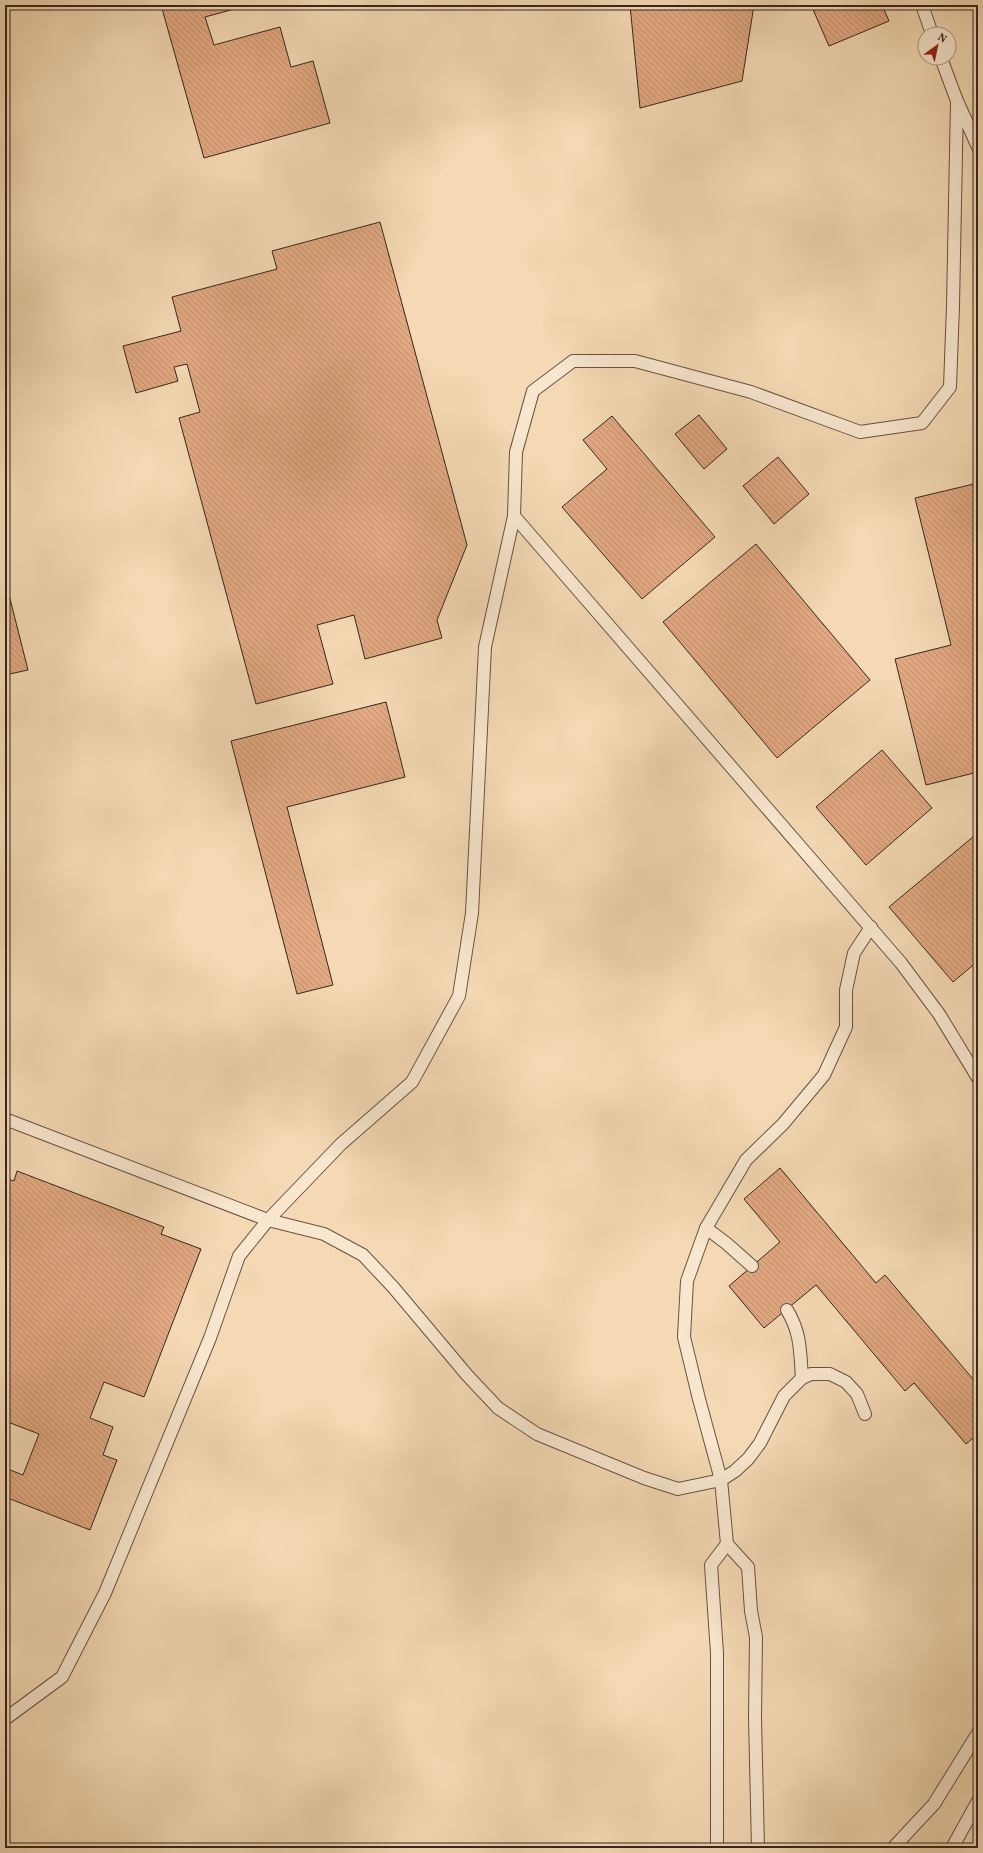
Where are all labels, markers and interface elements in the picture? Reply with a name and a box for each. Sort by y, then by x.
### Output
north arrow [917,26,957,66]
text: N [934,30,949,47]

